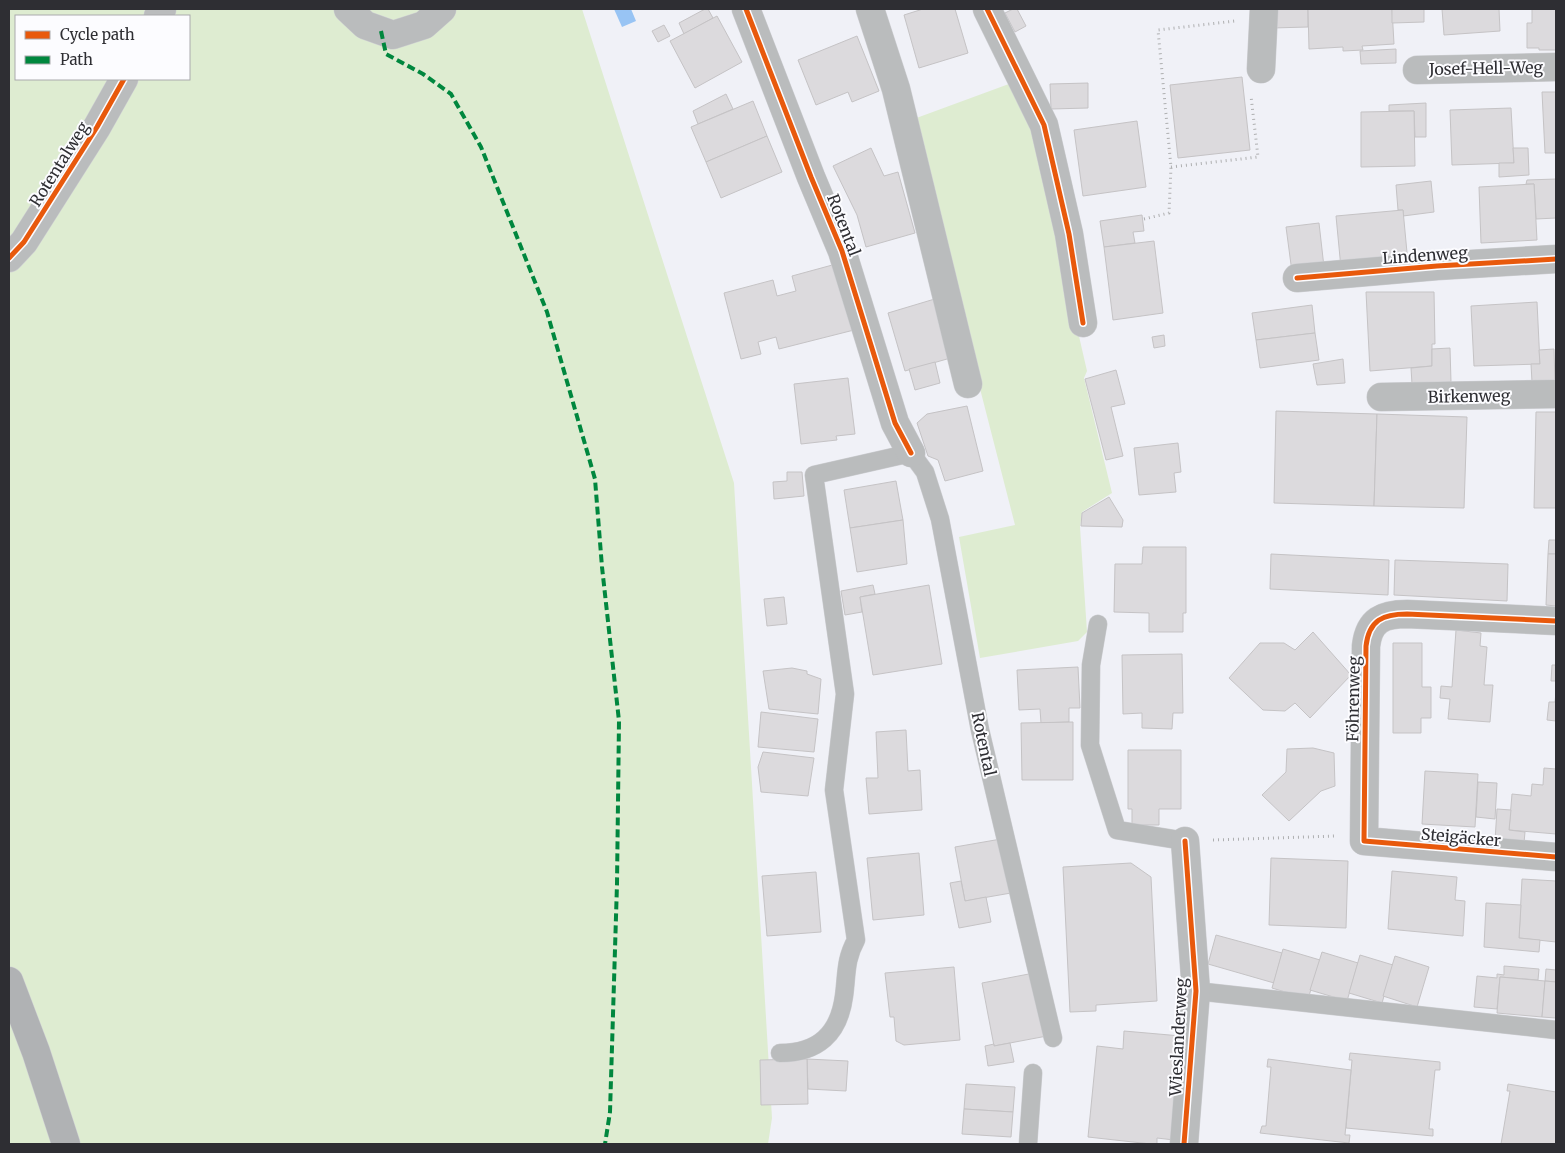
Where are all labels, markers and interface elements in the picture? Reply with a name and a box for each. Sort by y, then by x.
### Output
legend [15,15,190,80]
text: Cycle path [60,25,135,44]
text: Path [60,50,93,69]
street label: Josef-Hell-Weg [1428,57,1544,79]
street label: Rotentalweg [25,118,93,210]
street label: Rotental [823,191,865,259]
street label: Lindenweg [1382,242,1469,268]
street label: Birkenweg [1428,385,1511,407]
street label: Föhrenweg [1342,656,1364,742]
street label: Rotental [967,710,1001,778]
street label: Steigäcker [1420,824,1502,850]
street label: Wieslanderweg [1165,977,1191,1098]

